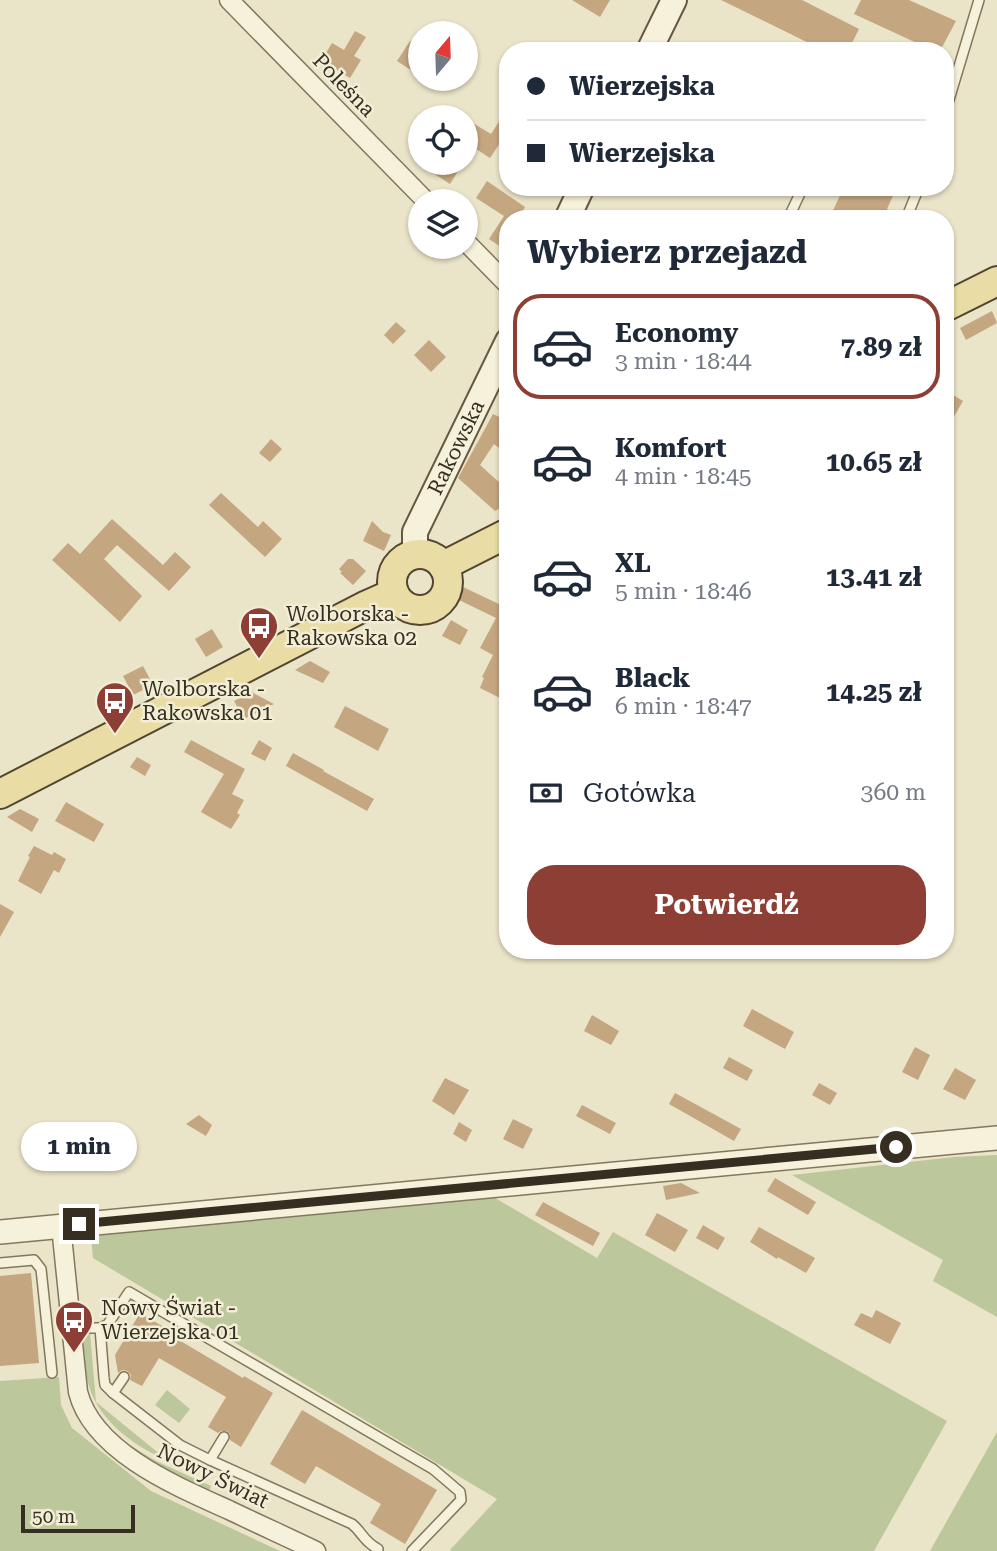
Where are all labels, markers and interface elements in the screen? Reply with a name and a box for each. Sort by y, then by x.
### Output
north arrow [408,21,478,91]
map controls [408,21,478,259]
street label: Poleśna [308,48,380,122]
text: Wierzejska [569,71,715,101]
button: locate [408,105,478,175]
text: Wierzejska [569,138,715,168]
button: layers [408,189,478,259]
text: Wybierz przejazd [527,233,807,271]
icon: car [531,315,594,378]
text: Economy [615,318,738,348]
text: 7.89 zł [840,332,922,362]
text: 3 min · 18:44 [615,348,752,375]
street label: Rakowska [423,396,490,499]
icon: car [531,430,594,493]
text: Komfort [615,433,727,463]
text: 10.65 zł [826,447,922,477]
text: 4 min · 18:45 [615,463,752,490]
icon: car [531,545,594,608]
text: XL [615,548,651,578]
text: 13.41 zł [826,562,922,592]
text: 5 min · 18:46 [615,578,752,605]
place label: Wolborska - Rakowska 02 [286,602,417,650]
bus stop icon: Wolborska - Rakowska 02 [238,605,280,660]
icon: car [531,660,594,723]
text: Black [615,663,690,693]
place label: Wolborska - Rakowska 01 [142,677,273,725]
text: 14.25 zł [826,677,922,707]
bus stop icon: Wolborska - Rakowska 01 [94,680,136,735]
text: 6 min · 18:47 [615,693,752,720]
icon: cash [527,774,565,812]
text: Gotówka [583,778,696,808]
text: 360 m [861,779,926,806]
button: Potwierdź [527,865,926,945]
callout: 1 min [21,1122,137,1172]
route start [880,1131,912,1163]
text: 1 min [47,1133,111,1160]
route end [63,1208,95,1240]
place label: Nowy Świat - Wierzejska 01 [101,1295,240,1344]
bus stop icon: Nowy Świat - Wierzejska 01 [53,1299,95,1354]
street label: Nowy Świat [153,1438,273,1513]
scale bar [21,1502,135,1534]
text: 50 m [32,1505,75,1528]

